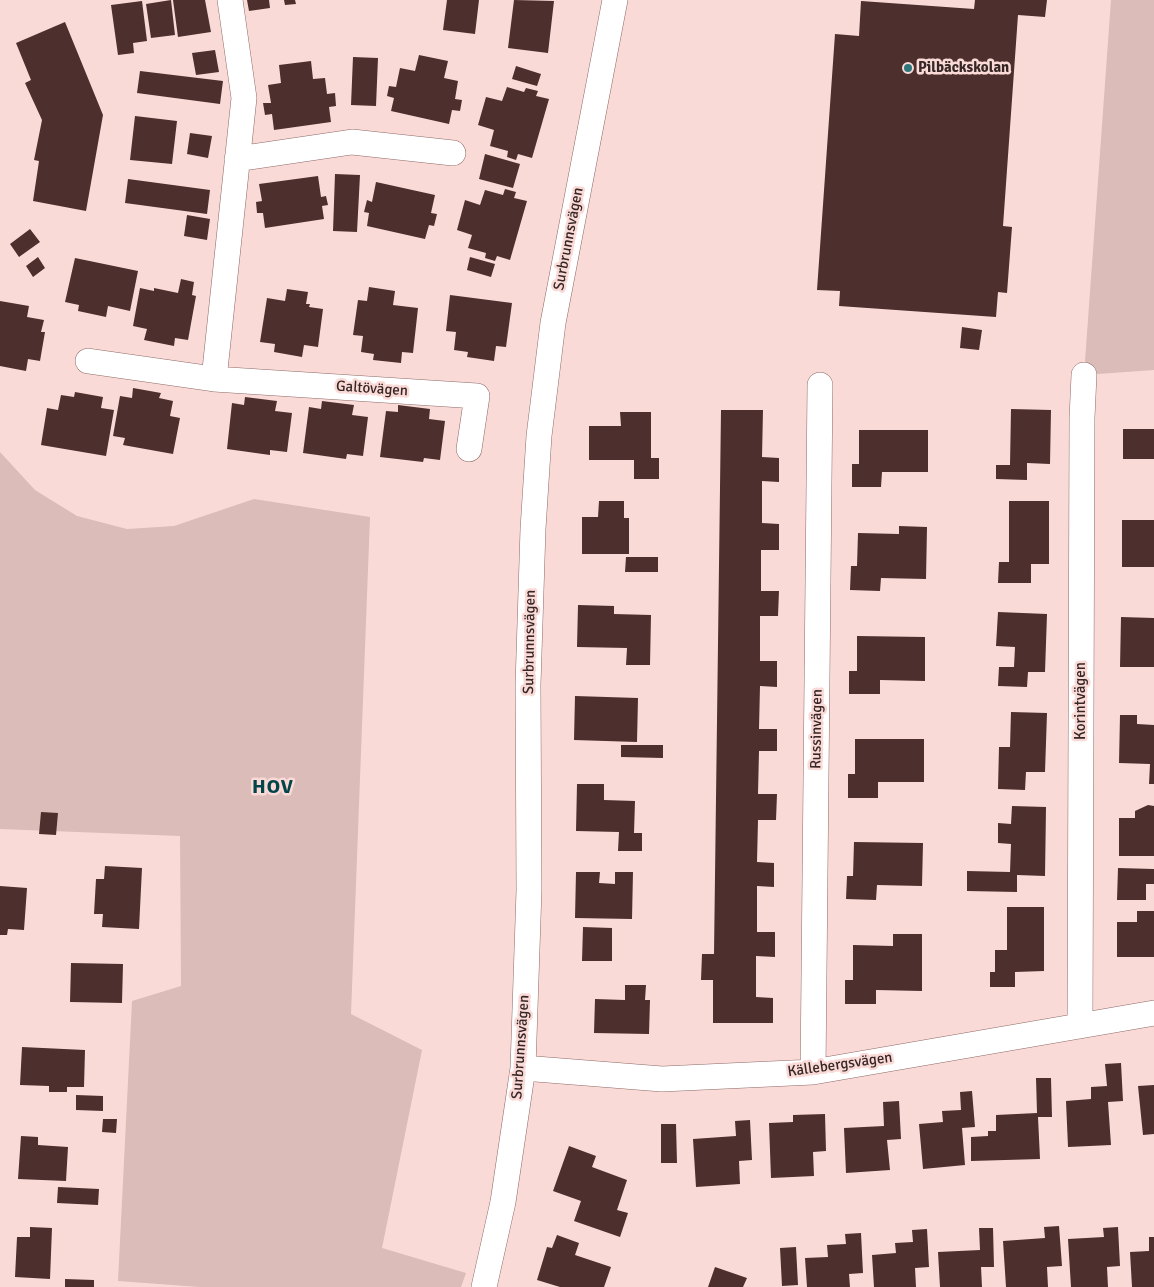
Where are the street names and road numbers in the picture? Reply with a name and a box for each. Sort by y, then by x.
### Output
street label: Surbrunnsvägen [550,186,588,292]
street label: Galtövägen [335,378,409,400]
street label: Surbrunnsvägen [520,590,540,694]
street label: Korintvägen [1072,662,1090,740]
street label: Russinvägen [807,689,827,769]
street label: Surbrunnsvägen [508,994,534,1100]
street label: Källebergsvägen [786,1049,894,1081]

